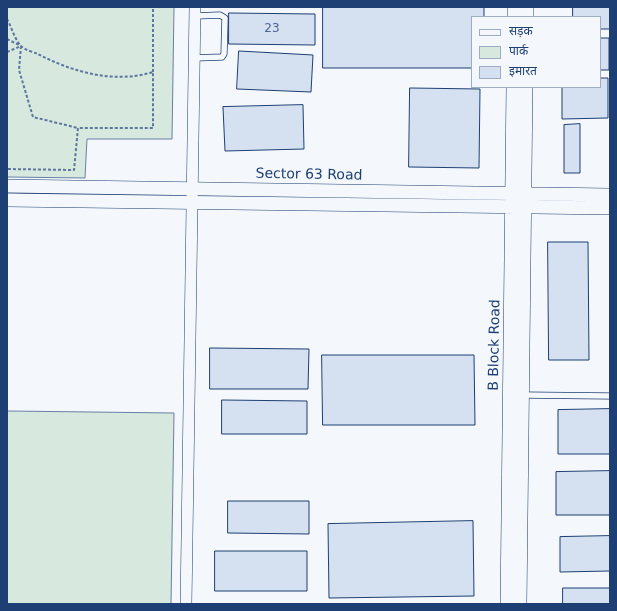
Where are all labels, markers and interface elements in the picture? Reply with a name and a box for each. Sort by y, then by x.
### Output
legend [471,16,601,88]
house number: 23 [264,22,280,36]
text: सड़क [509,24,533,38]
text: पार्क [509,44,528,58]
text: इमारत [509,64,537,78]
street label: Sector 63 Road [255,166,363,184]
street label: B Block Road [486,299,504,391]

